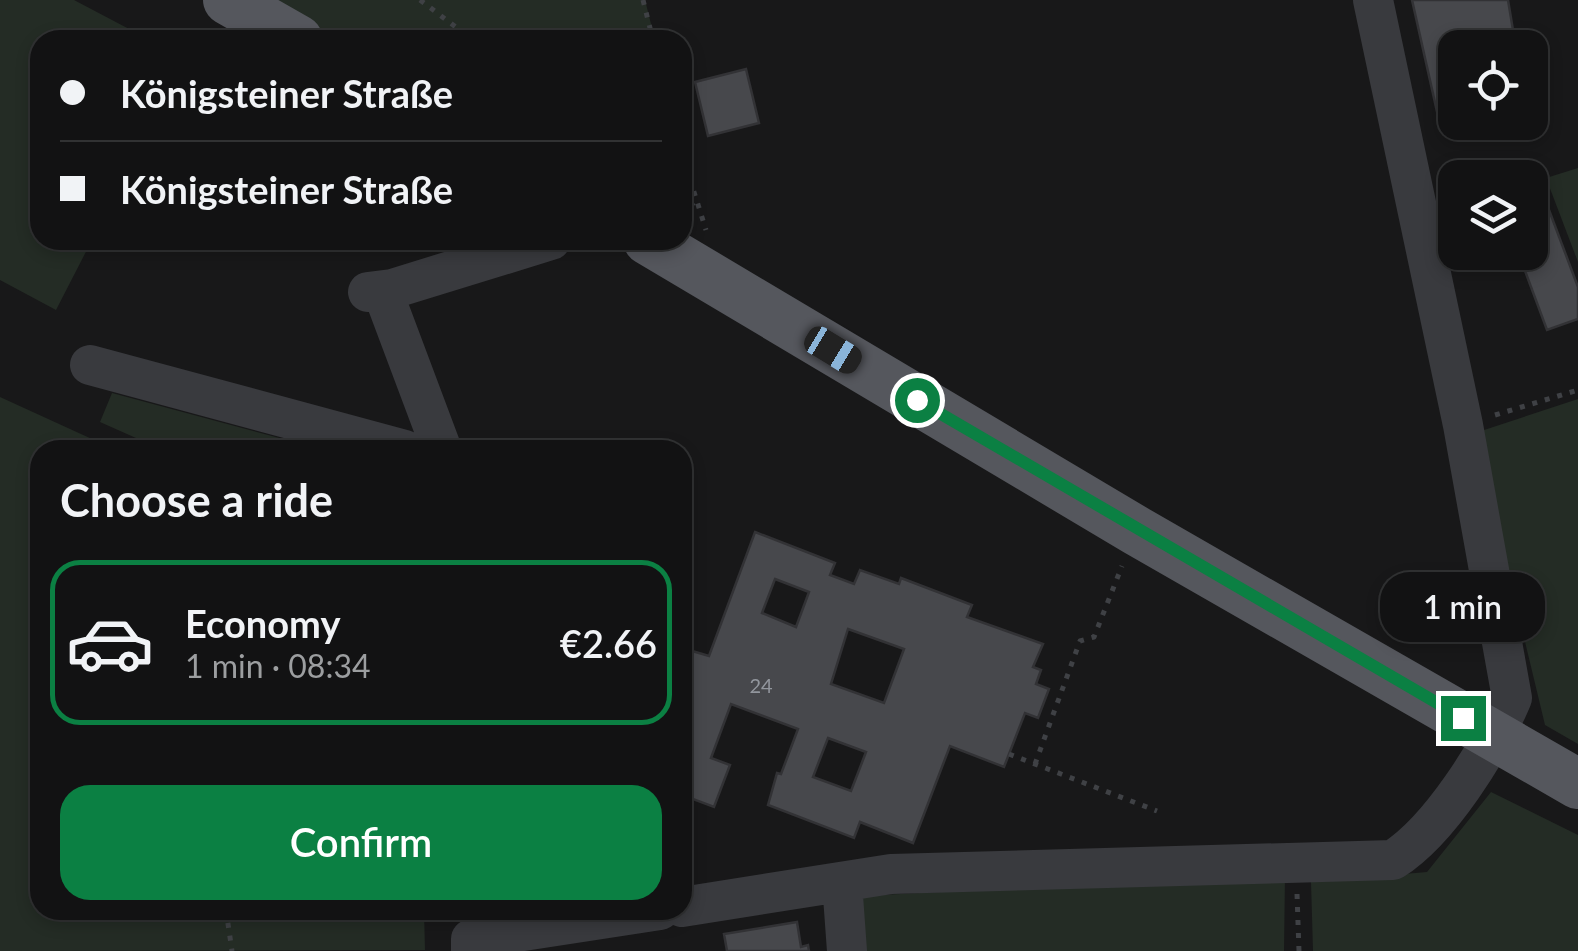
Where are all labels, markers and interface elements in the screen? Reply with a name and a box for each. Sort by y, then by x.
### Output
map controls [1438,30,1548,270]
button: locate [1438,30,1548,140]
text: Königsteiner Straße [120,70,453,116]
button: layers [1438,160,1548,270]
text: Königsteiner Straße [120,166,453,212]
car [800,322,866,378]
route start [895,378,940,423]
text: Choose a ride [60,473,333,527]
callout: 1 min [1380,573,1546,643]
text: 1 min [1423,587,1502,626]
icon: car [65,598,155,688]
text: Economy [185,600,340,646]
text: €2.66 [560,620,657,666]
text: 1 min · 08:34 [185,646,371,685]
house number: 24 [749,673,773,697]
route end [1441,696,1486,741]
button: Confirm [60,785,662,900]

